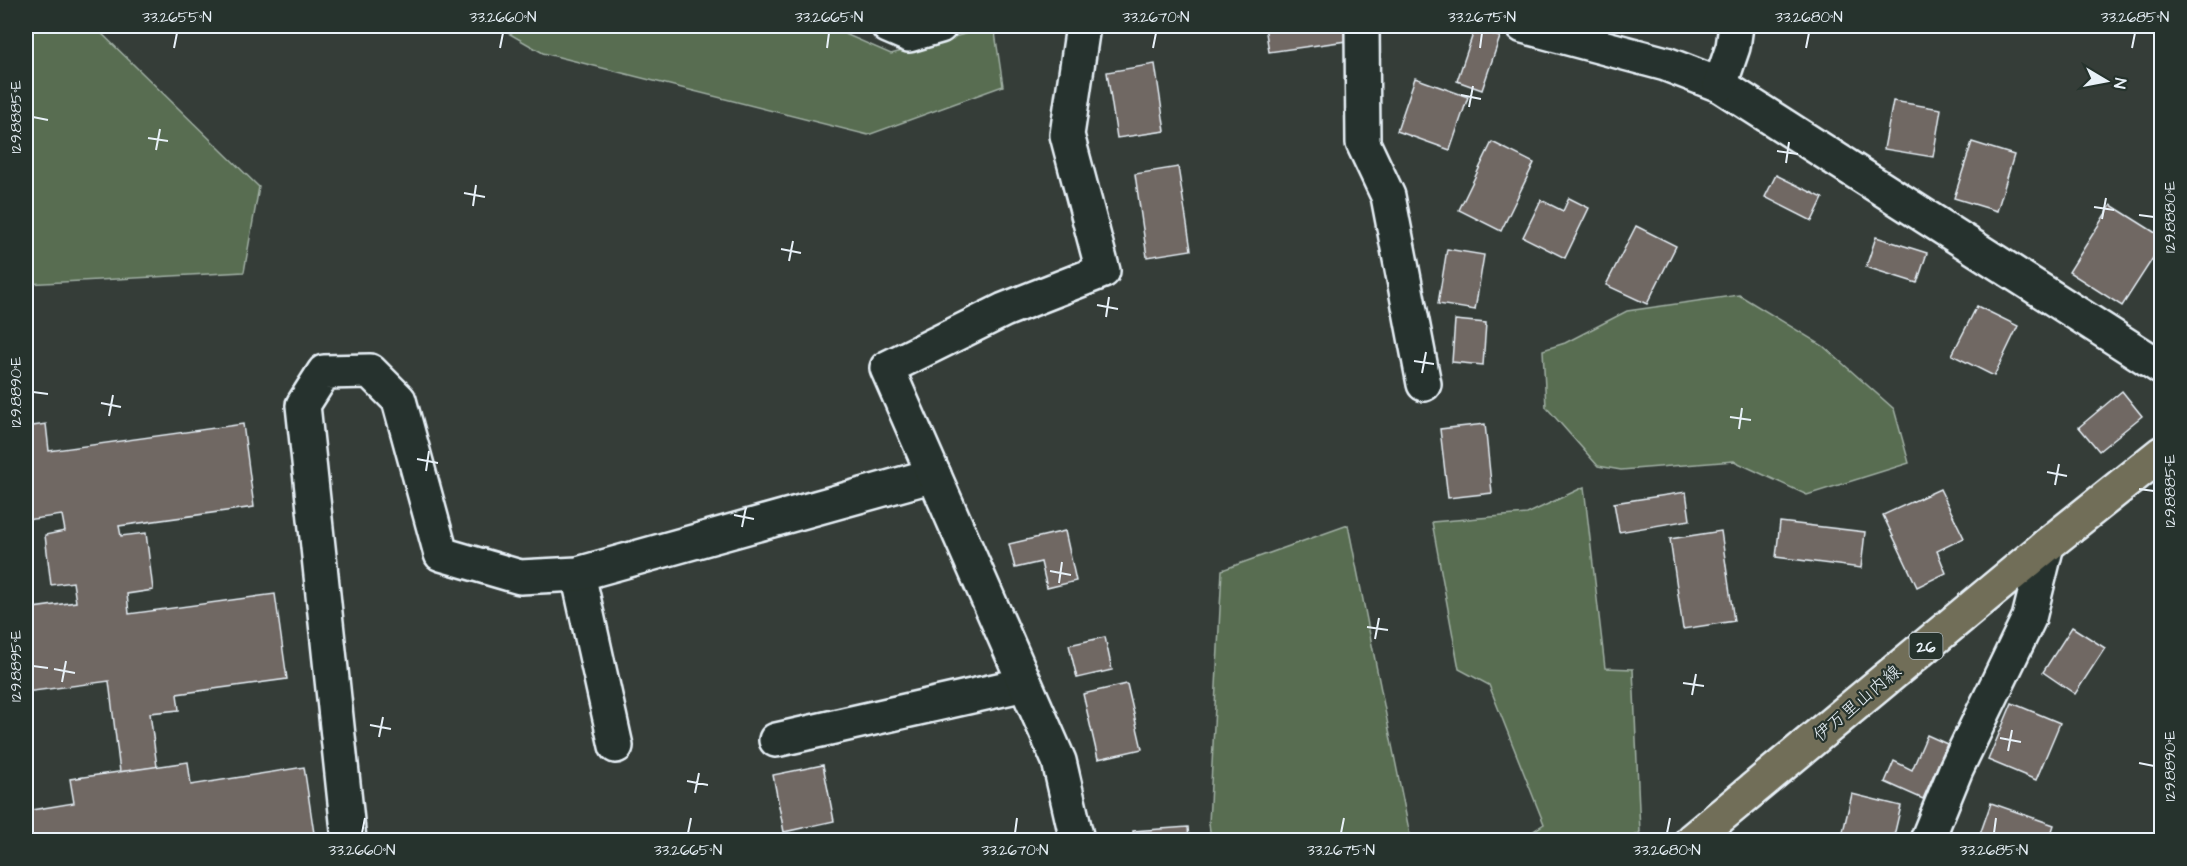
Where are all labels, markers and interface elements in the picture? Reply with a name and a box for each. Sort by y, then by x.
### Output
text: 33.2655°N [142,7,212,28]
text: 33.2660°N [470,7,536,28]
text: 33.2665°N [795,7,863,28]
text: 33.2670°N [1123,7,1189,28]
text: 33.2675°N [1448,7,1516,28]
text: 33.2680°N [1775,7,1843,28]
text: 33.2685°N [2101,7,2169,28]
north arrow [2076,51,2136,111]
text: N [2108,77,2131,90]
text: 129.8885°E [6,80,27,154]
text: 129.8880°E [2160,181,2181,253]
text: 129.8890°E [6,356,27,427]
text: 129.8885°E [2160,454,2181,528]
text: 129.8895°E [6,630,27,702]
road number: 26 [1910,633,1942,659]
street label: 伊万里山内線 [1808,659,1907,748]
text: 129.8890°E [2160,730,2181,801]
text: 33.2660°N [329,840,395,861]
text: 33.2665°N [654,840,722,861]
text: 33.2670°N [982,840,1048,861]
text: 33.2675°N [1307,840,1375,861]
text: 33.2680°N [1633,840,1701,861]
text: 33.2685°N [1960,840,2028,861]

